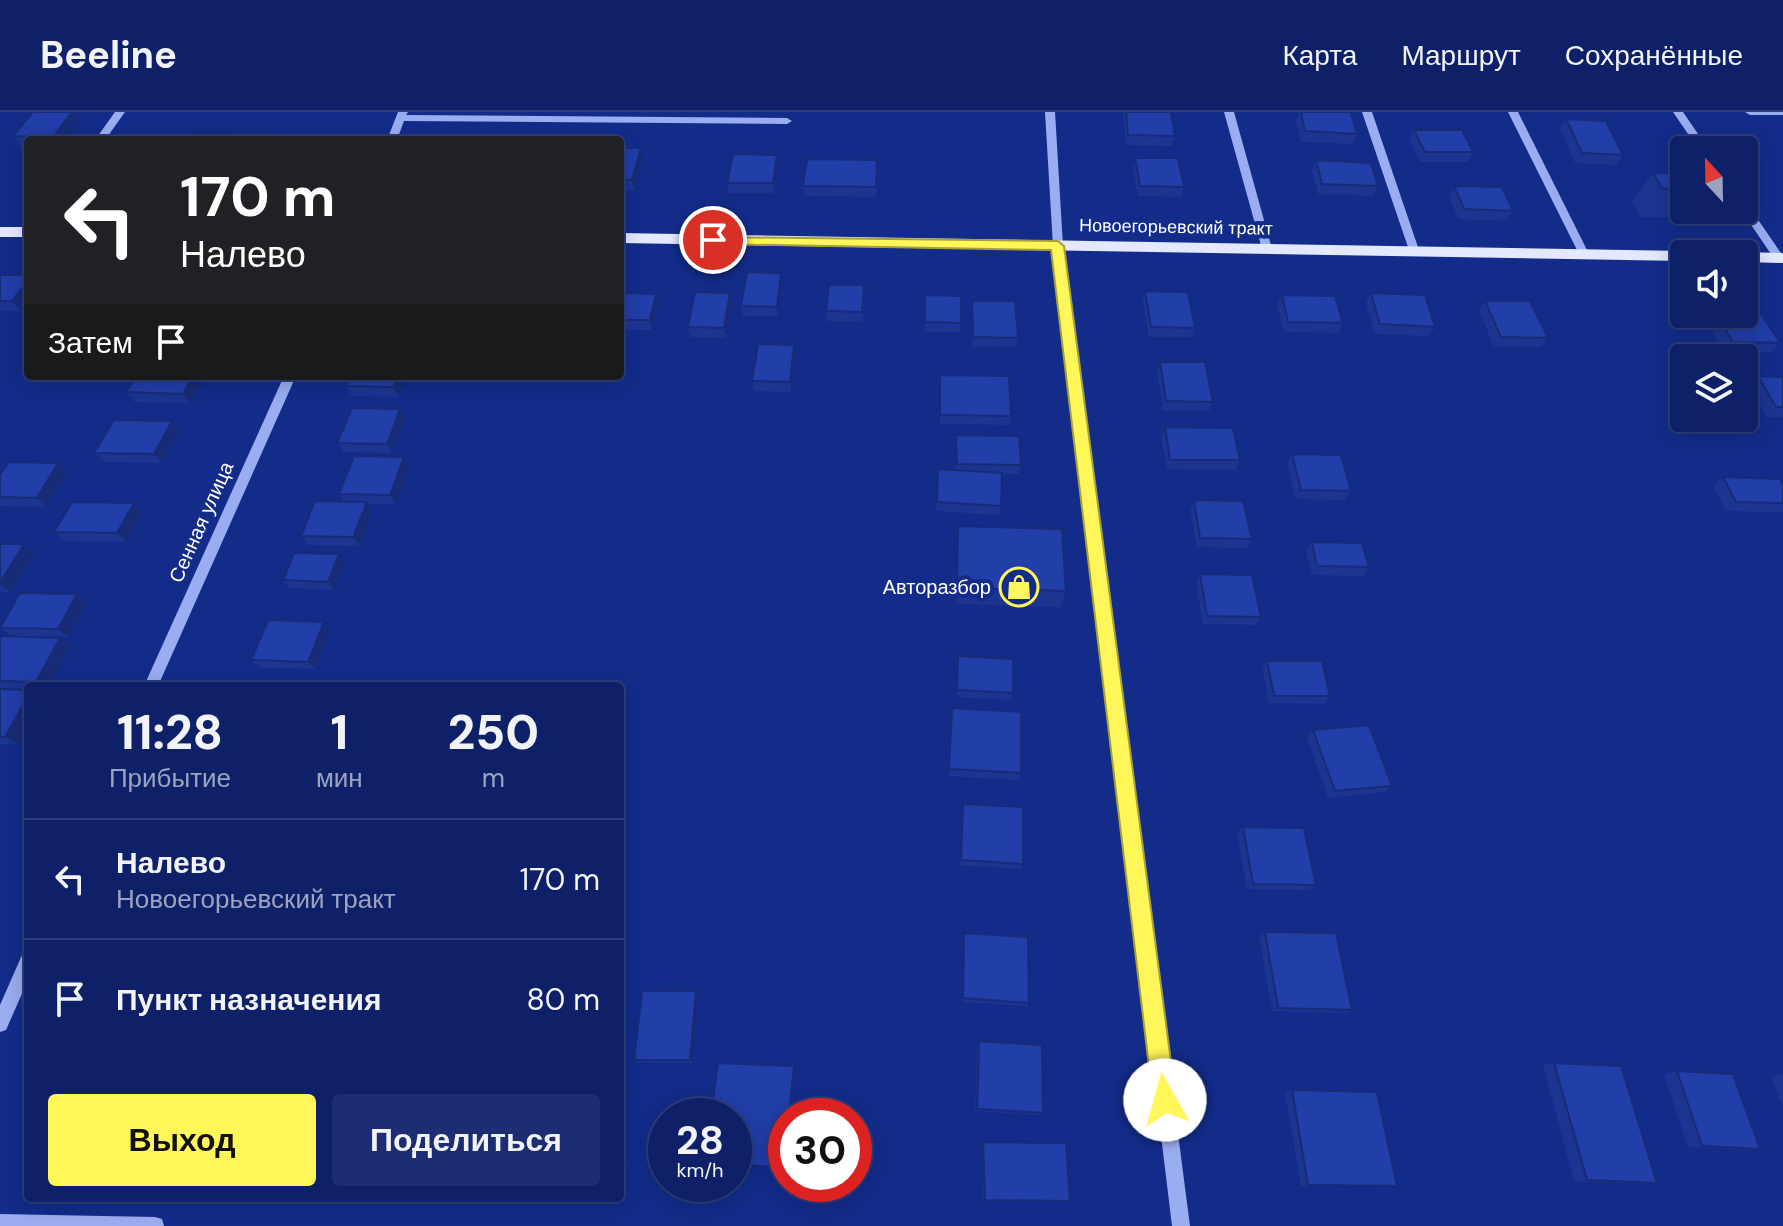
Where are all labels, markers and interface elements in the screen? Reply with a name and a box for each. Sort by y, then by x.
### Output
text: Beeline [40,30,177,80]
text: Карта [1282,37,1357,74]
text: Маршрут [1401,37,1521,74]
text: Сохранённые [1565,37,1743,74]
north arrow [1670,136,1758,224]
map controls [1670,136,1758,432]
text: 170 m [180,160,335,233]
icon: left [48,168,152,272]
pin [679,206,747,274]
street label: Новоегорьевский тракт [1079,213,1273,241]
icon: arrive [691,218,735,262]
text: Налево [180,231,306,278]
button: sound [1670,240,1758,328]
icon: arrive [149,320,193,364]
text: Затем [48,323,133,362]
button: layers [1670,344,1758,432]
street label: Сенная улица [163,457,240,587]
shop icon: Авторазбор [998,566,1040,608]
place label: Авторазбор [883,574,991,600]
text: 11:28 [117,701,223,764]
text: 1 [330,701,348,764]
text: 250 [448,701,539,764]
text: Прибытие [109,761,231,795]
text: мин [316,761,363,795]
text: m [482,761,505,795]
text: Налево [116,843,226,882]
icon: left [48,857,92,901]
text: 170 m [520,860,600,899]
text: Новоегорьевский тракт [116,882,396,916]
icon: arrive [48,977,92,1021]
text: Пункт назначения [116,980,381,1019]
text: 80 m [527,980,600,1019]
position arrow [1123,1058,1207,1142]
button: Выход [48,1094,316,1186]
button: Поделиться [332,1094,600,1186]
speed limit sign: 30 [768,1098,872,1202]
text: 28 [676,1114,724,1166]
text: km/h [676,1157,724,1183]

